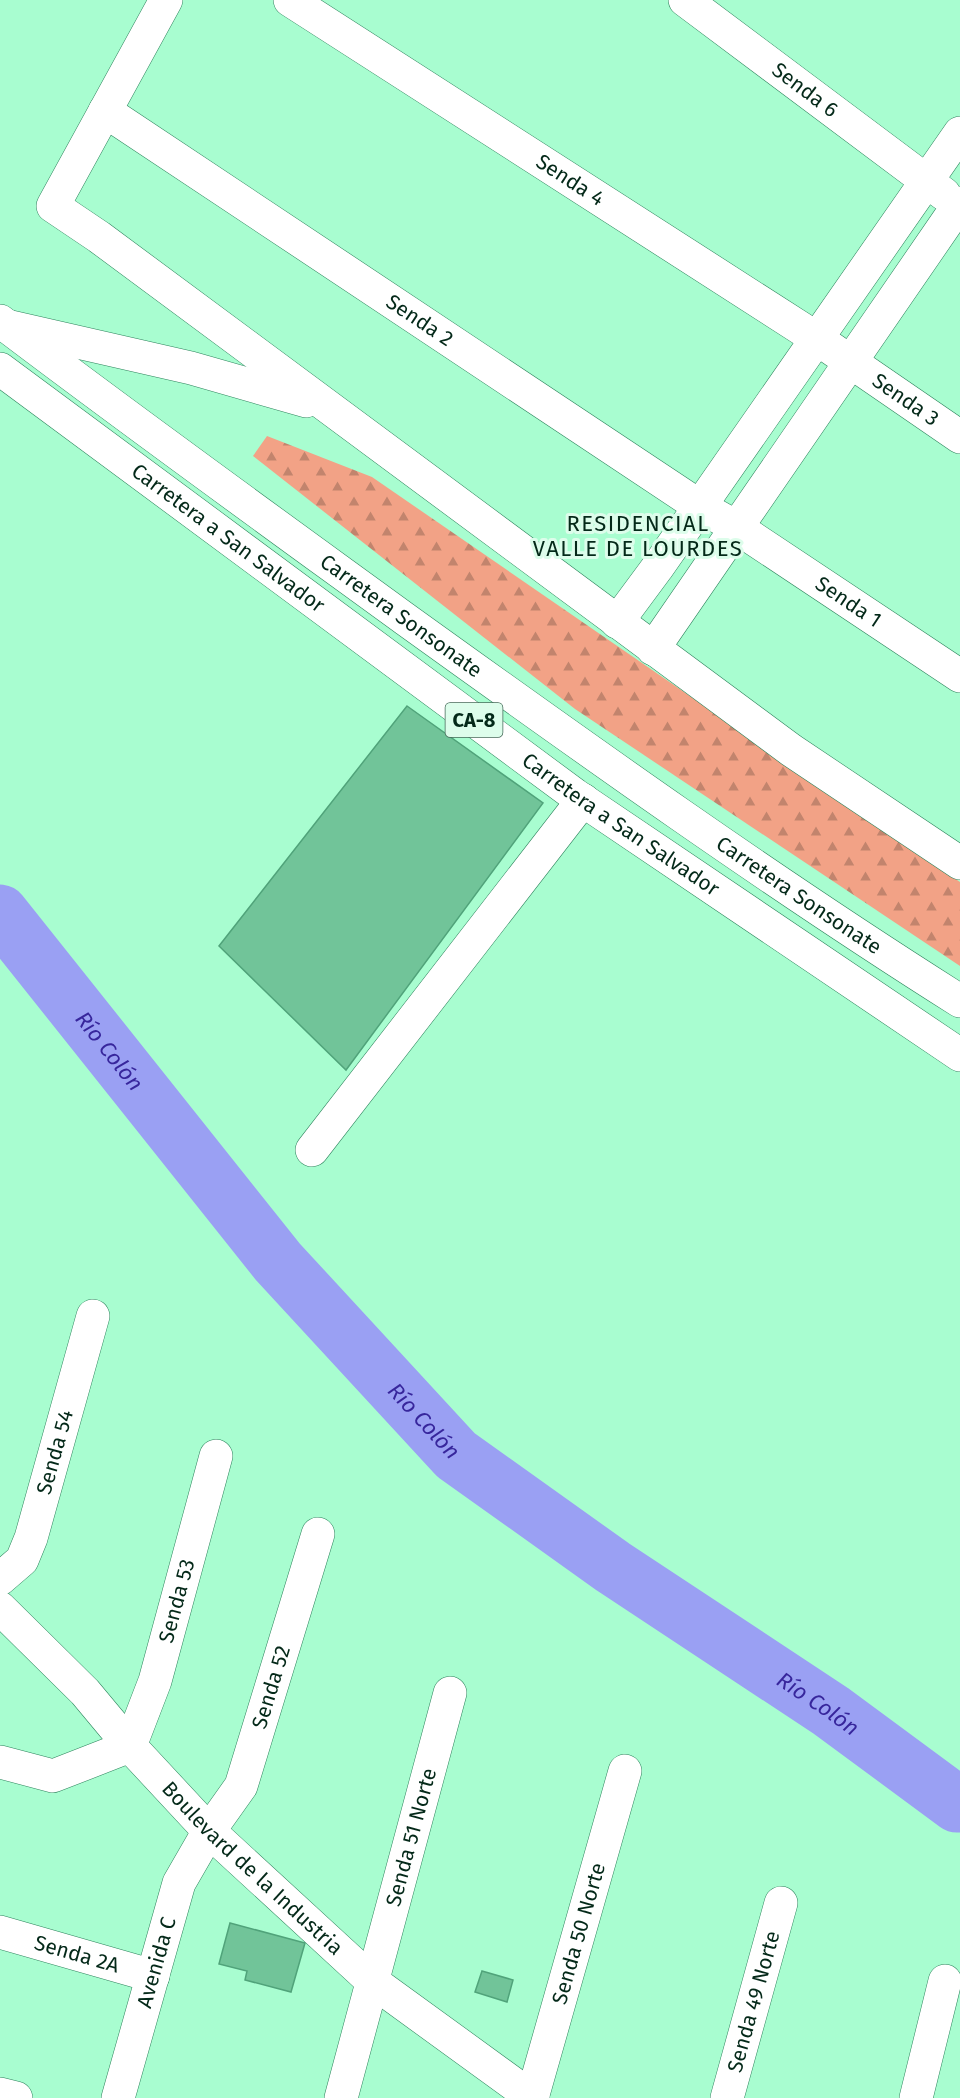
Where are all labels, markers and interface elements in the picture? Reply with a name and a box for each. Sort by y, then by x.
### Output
street label: Senda 6 [767,57,843,123]
street label: Senda 4 [531,149,609,211]
street label: Senda 2 [381,289,458,352]
street label: Senda 3 [867,368,944,432]
street label: Carretera a San Salvador [126,458,330,618]
district label: RESIDENCIAL VALLE DE LOURDES [533,510,743,562]
street label: Carretera Sonsonate [315,549,487,683]
street label: Senda 1 [811,571,886,633]
road number: CA-8 [446,703,502,737]
street label: Carretera a San Salvador [517,747,724,902]
street label: Carretera Sonsonate [711,830,887,960]
water label: Río Colón [69,1006,149,1096]
water label: Río Colón [382,1377,466,1465]
street label: Senda 54 [31,1407,79,1497]
street label: Senda 53 [153,1556,200,1646]
street label: Senda 52 [246,1643,296,1732]
water label: Río Colón [772,1666,865,1741]
street label: Senda 51 Norte [380,1765,442,1909]
street label: Boulevard de la Industria [156,1776,348,1961]
street label: Senda 50 Norte [546,1860,611,2007]
street label: Avenida C [131,1914,182,2011]
street label: Senda 49 Norte [722,1928,786,2075]
street label: Senda 2A [31,1930,122,1979]

